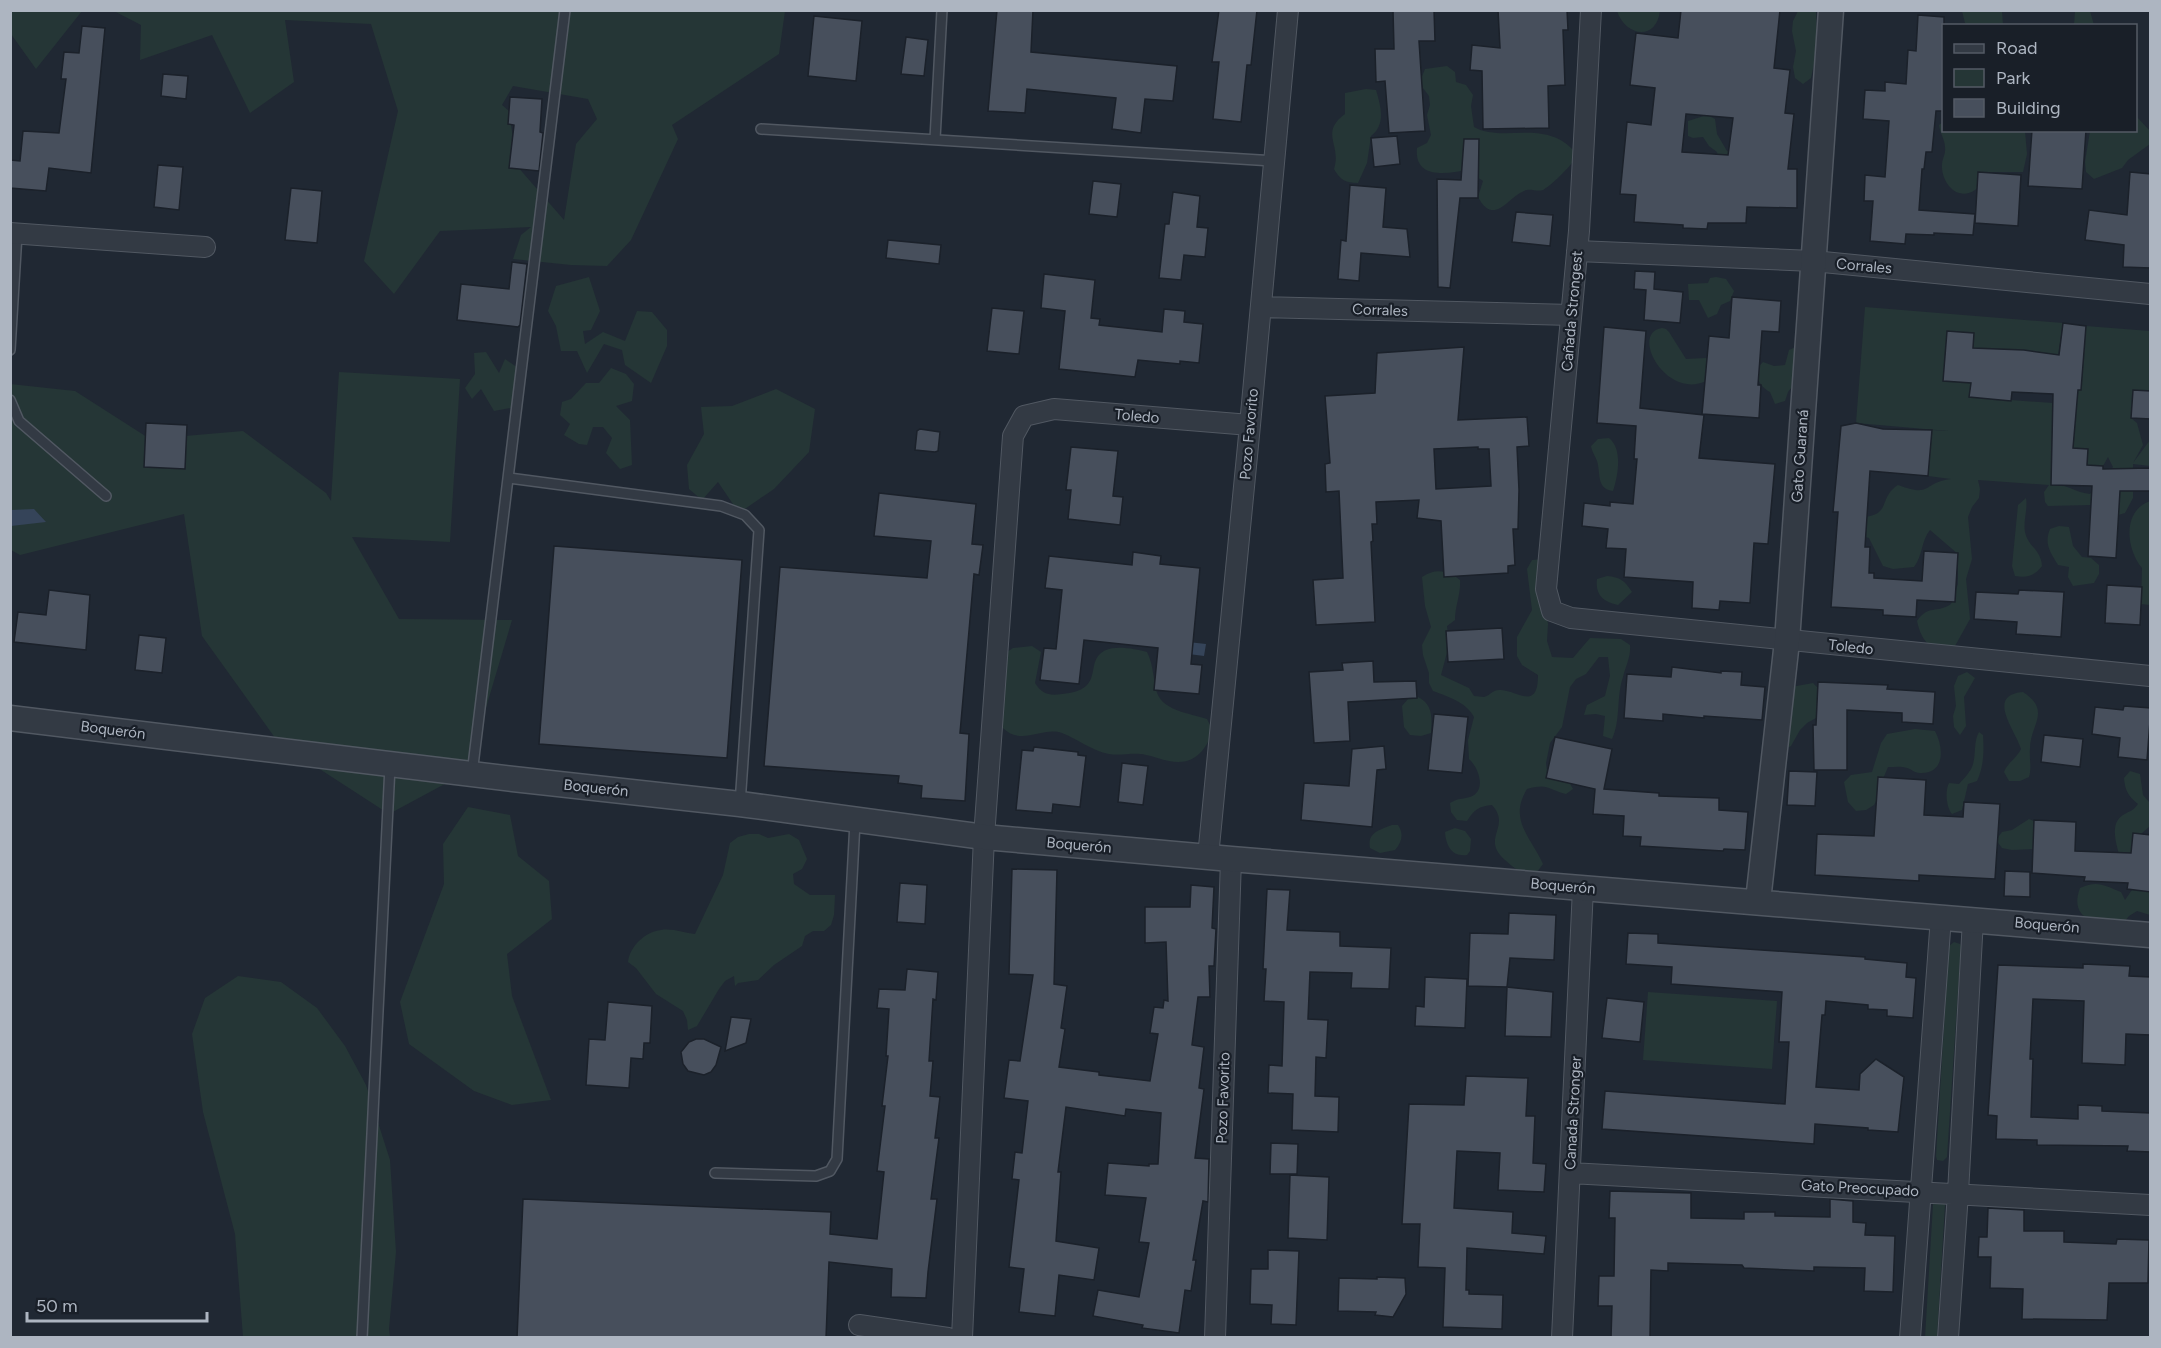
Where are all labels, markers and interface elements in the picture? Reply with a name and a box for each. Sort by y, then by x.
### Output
legend [1942,24,2137,132]
text: Road [1996,37,2037,59]
text: Park [1996,67,2031,89]
text: Building [1996,97,2061,119]
street label: Cañada Strongest [1558,249,1586,372]
street label: Corrales [1835,255,1893,277]
street label: Corrales [1352,300,1408,320]
street label: Pozo Favorito [1236,387,1262,481]
street label: Toledo [1114,405,1161,427]
street label: Gato Guaraná [1788,409,1812,503]
street label: Toledo [1828,636,1875,658]
street label: Boquerón [80,717,146,743]
street label: Boquerón [563,776,629,800]
street label: Boquerón [1046,833,1112,857]
street label: Boquerón [1530,874,1596,898]
street label: Boquerón [2014,913,2080,937]
street label: Pozo Favorito [1212,1052,1234,1144]
street label: Canada Stronger [1561,1056,1585,1170]
street label: Gato Preocupado [1801,1176,1920,1200]
scale bar [27,1285,207,1323]
text: 50 m [36,1295,78,1317]

